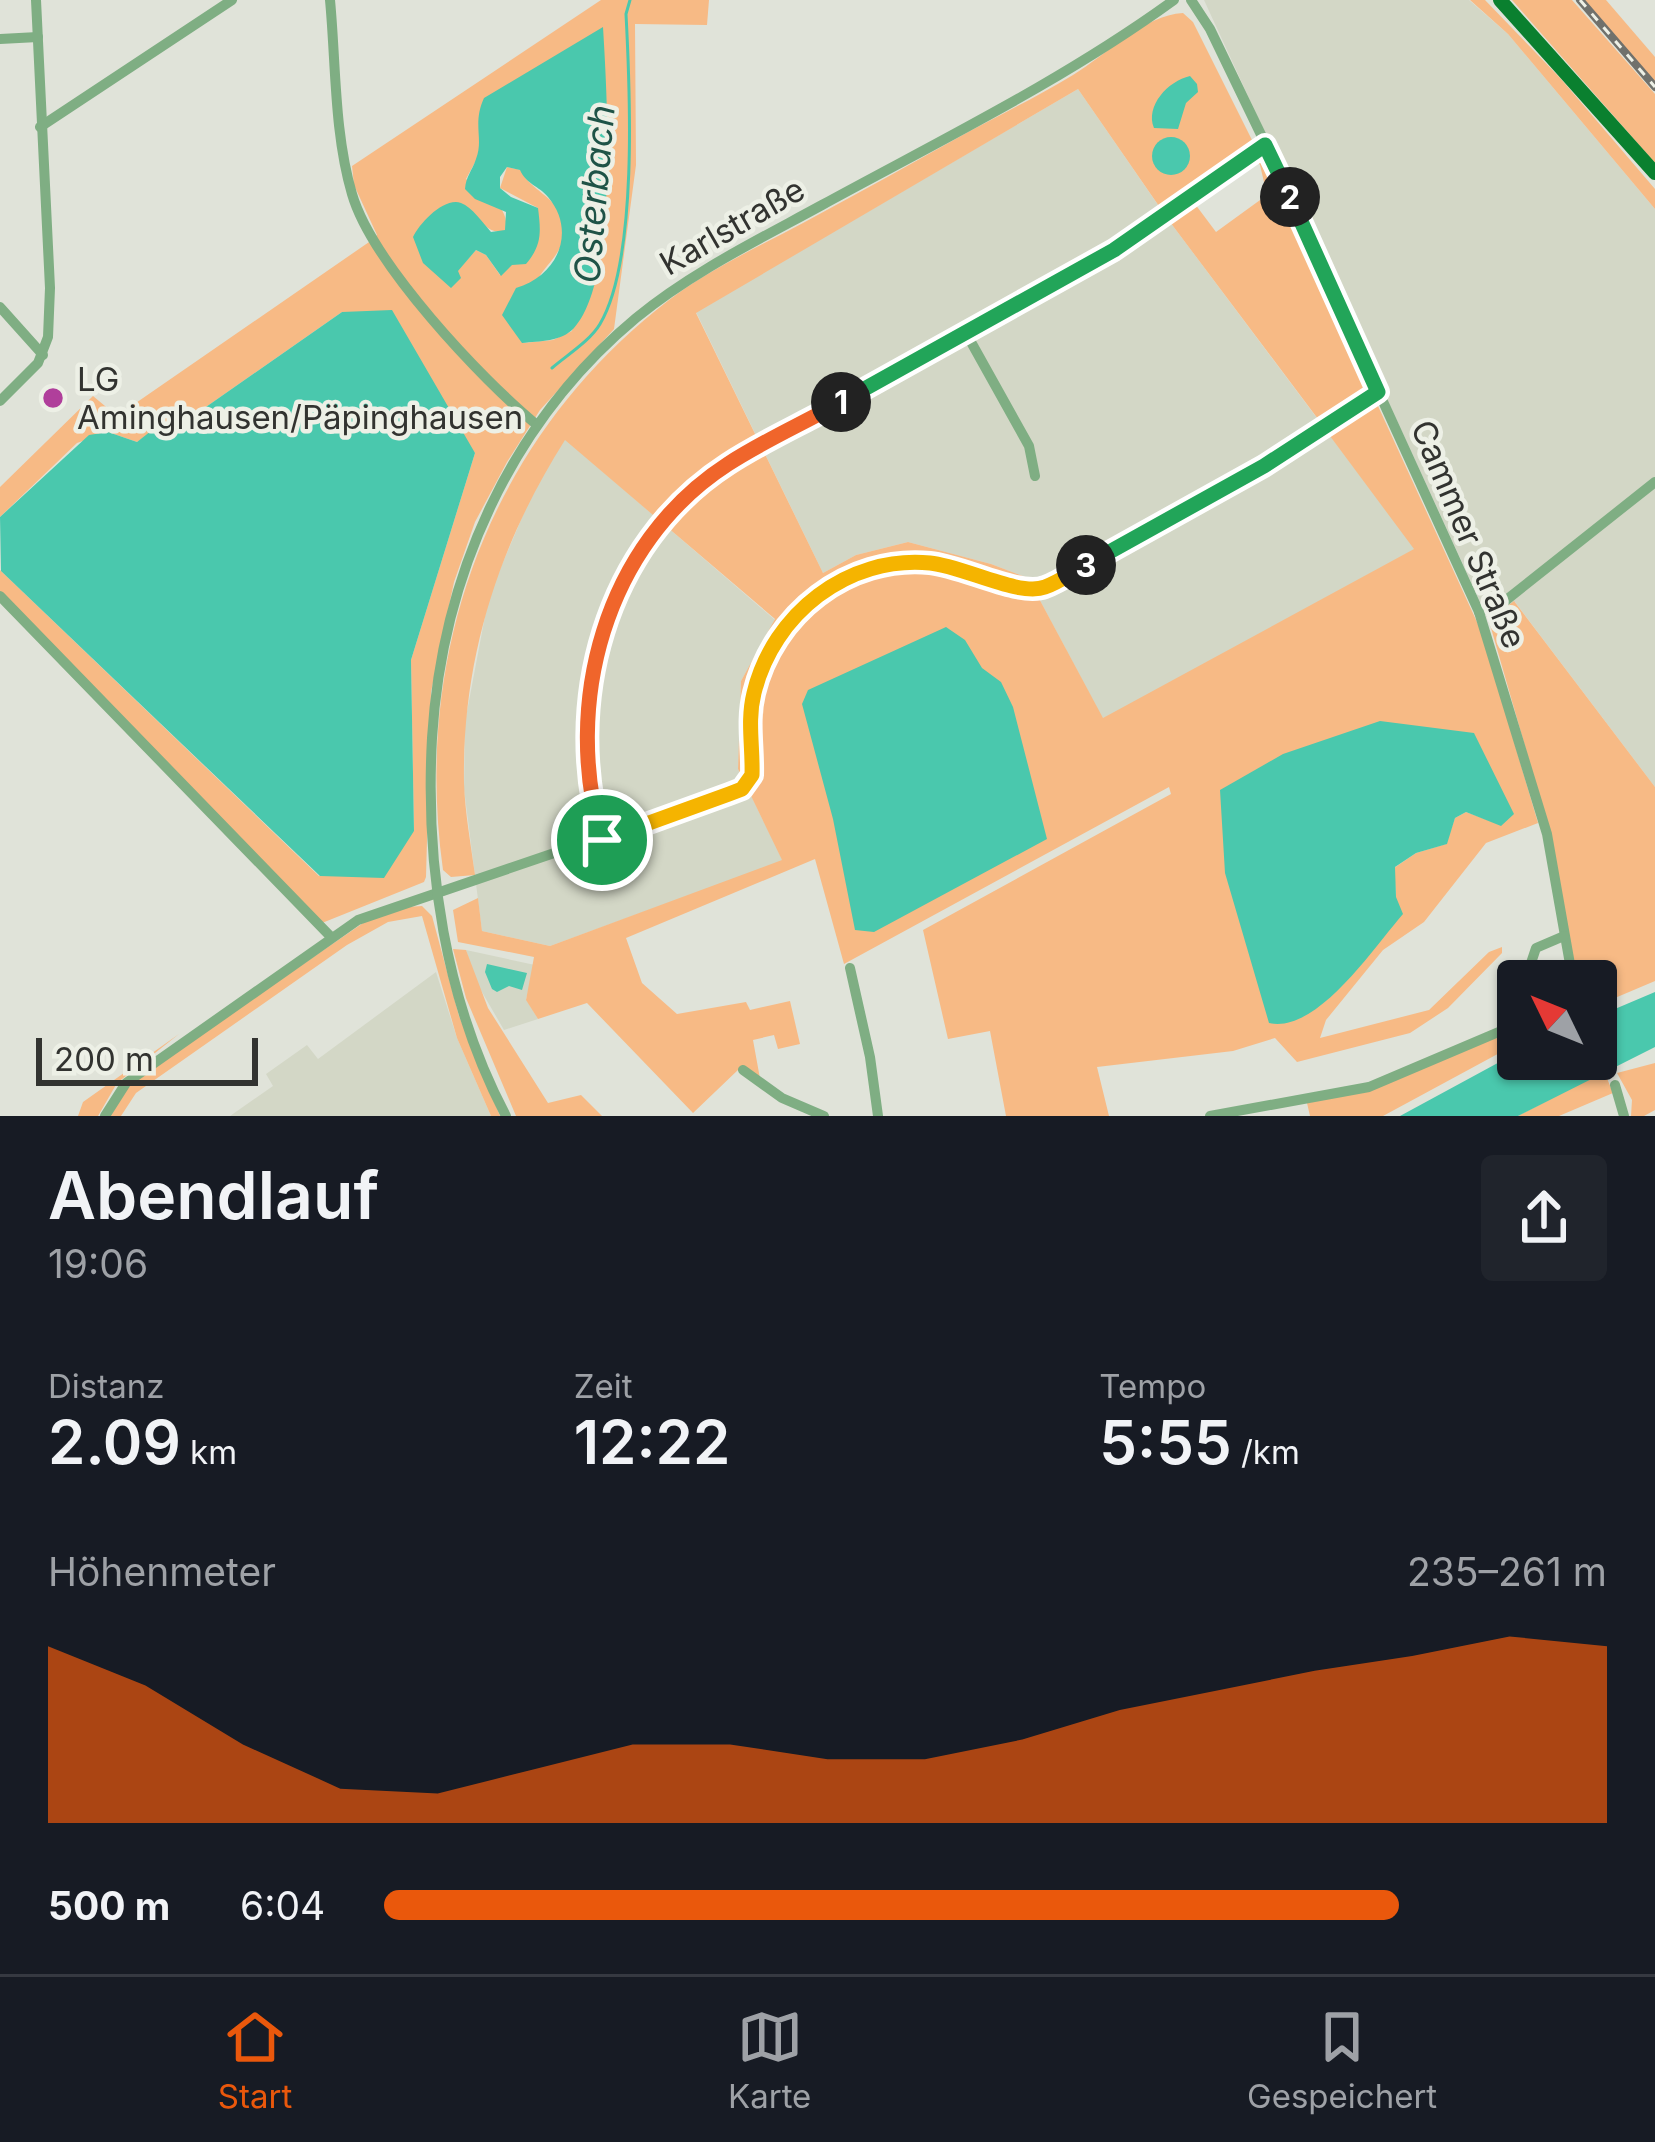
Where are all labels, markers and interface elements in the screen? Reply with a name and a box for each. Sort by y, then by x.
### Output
water label: Osterbach [564,103,624,285]
pin: 2 [1260,167,1320,227]
street label: Karlstraße [653,169,811,283]
text: 2 [1280,177,1300,217]
place label: LG Aminghausen/Päpinghausen [77,359,523,437]
pin: 1 [811,372,871,432]
text: 1 [834,382,848,422]
marker: LG Aminghausen/Päpinghausen [40,385,66,411]
street label: Cammer Straße [1403,414,1535,654]
pin: 3 [1056,535,1116,595]
text: 3 [1075,545,1097,585]
pin [551,789,653,891]
icon: arrive [569,807,635,873]
north arrow [1497,960,1617,1080]
map controls [1497,960,1617,1080]
scale bar [36,1032,258,1085]
text: 200 m [54,1039,154,1079]
text: Abendlauf [48,1155,379,1235]
button: share [1481,1155,1607,1281]
text: 19:06 [48,1240,148,1287]
text: Distanz [48,1366,164,1406]
text: Zeit [574,1366,632,1406]
text: Tempo [1099,1366,1206,1406]
text: 2.09 [48,1406,181,1478]
text: 12:22 [574,1406,730,1478]
text: 5:55 [1099,1406,1232,1478]
text: km [181,1432,237,1472]
text: /km [1232,1432,1300,1472]
text: Höhenmeter [48,1548,276,1595]
text: 235–261 m [1407,1548,1607,1595]
text: 500 m [48,1882,170,1929]
text: 6:04 [240,1882,325,1929]
tab: Start [218,2004,292,2116]
tab: Karte [728,2004,811,2116]
tab: Gespeichert [1247,2004,1437,2116]

